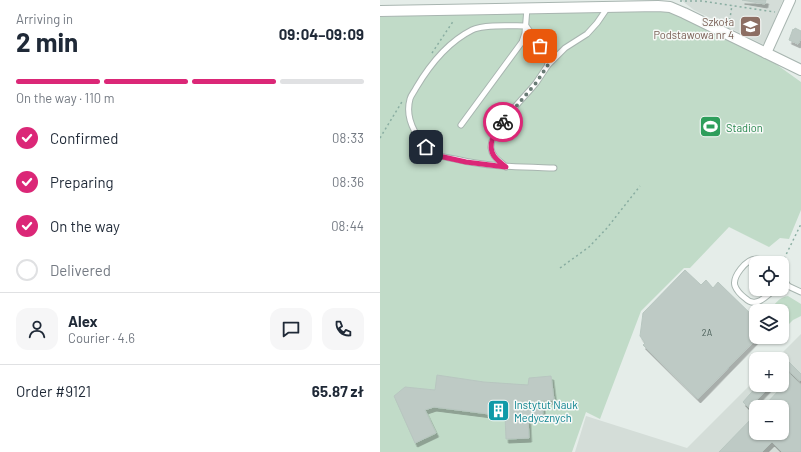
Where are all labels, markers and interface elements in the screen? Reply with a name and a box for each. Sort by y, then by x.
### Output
text: Arriving in [16,11,73,27]
school or university icon: Szkoła Podstawowa nr 4 [737,14,763,40]
place label: Szkoła Podstawowa nr 4 [654,15,734,41]
text: 09:04–09:09 [279,25,364,43]
text: 2 min [16,26,78,57]
pin [523,29,557,63]
icon: bag [529,35,551,57]
text: On the way · 110 m [16,90,114,106]
courier [483,102,523,142]
icon: bike [492,111,514,133]
sports icon: Stadion [697,114,723,140]
place label: Stadion [726,121,763,134]
icon: check [16,127,38,149]
text: Confirmed [50,129,118,147]
text: 08:33 [332,130,364,146]
pin [409,130,443,164]
icon: home [415,136,437,158]
icon: check [16,171,38,193]
text: Preparing [50,173,114,191]
text: 08:36 [332,174,364,190]
icon: check [16,215,38,237]
text: On the way [50,217,120,235]
text: 08:44 [331,218,364,234]
map controls [749,256,789,440]
button: locate [749,256,789,296]
text: Delivered [50,261,111,279]
button: layers [749,304,789,344]
button: person [16,308,58,350]
button: chat [270,308,312,350]
button: phone [322,308,364,350]
text: Alex [68,312,98,330]
house number: 2A [702,327,713,338]
text: Courier · 4.6 [68,330,135,346]
button: + [749,352,789,392]
text: Order #9121 [16,382,91,400]
text: 65.87 zł [312,382,364,400]
building icon: Instytut Nauk Medycznych [486,397,512,423]
place label: Instytut Nauk Medycznych [514,398,578,424]
button: − [749,400,789,440]

